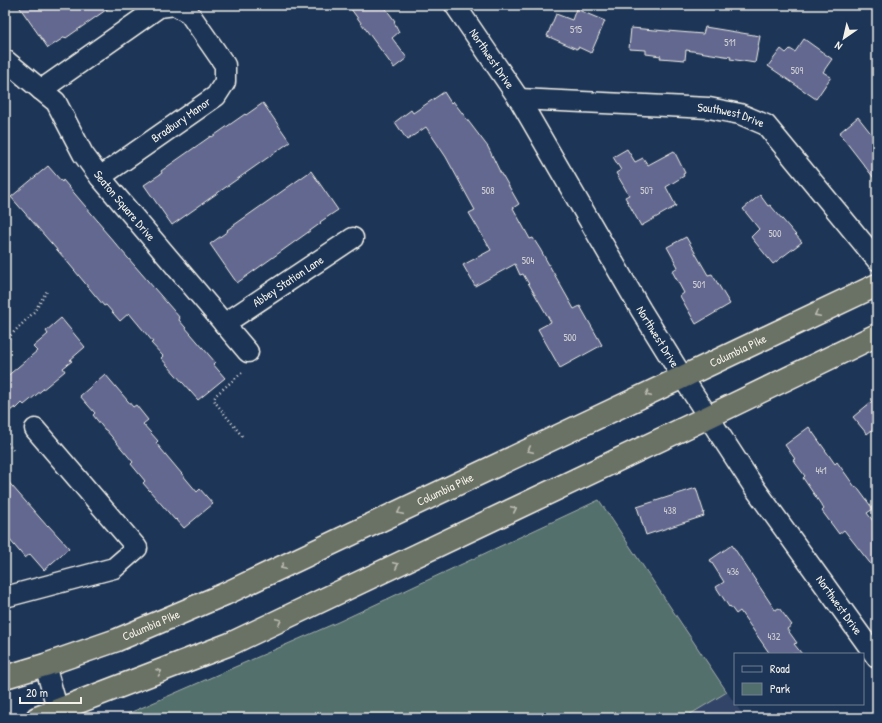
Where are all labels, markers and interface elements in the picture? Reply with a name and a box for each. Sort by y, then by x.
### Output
north arrow [824,18,864,58]
house number: 515 [570,23,583,36]
street label: Northwest Drive [465,25,519,92]
house number: 511 [724,36,736,49]
text: N [832,39,845,54]
house number: 509 [791,64,804,77]
street label: Bradbury Manor [148,93,214,146]
street label: Southwest Drive [697,98,767,131]
street label: Seaton Square Drive [90,167,160,245]
house number: 508 [481,184,495,197]
house number: 507 [640,184,654,197]
house number: 500 [768,227,782,240]
street label: Abbey Station Lane [249,251,327,311]
house number: 504 [522,254,534,267]
house number: 501 [693,278,706,291]
street label: Northwest Drive [632,303,684,371]
one-way arrow [813,309,821,317]
street label: Columbia Pike [707,330,769,371]
house number: 500 [563,331,577,344]
one-way arrow [644,389,652,397]
one-way arrow [527,445,535,453]
house number: 441 [815,464,827,477]
street label: Columbia Pike [414,468,476,510]
house number: 438 [664,504,676,517]
one-way arrow [509,506,517,514]
one-way arrow [397,507,404,515]
one-way arrow [279,562,287,570]
one-way arrow [392,562,399,570]
house number: 436 [727,565,739,578]
street label: Northwest Drive [812,572,867,638]
street label: Columbia Pike [119,605,182,645]
one-way arrow [274,618,282,626]
house number: 432 [768,630,781,643]
legend [734,653,864,705]
text: Road [770,660,790,677]
one-way arrow [156,668,163,676]
scale bar [20,679,81,705]
text: Park [770,680,790,697]
text: 20 m [26,684,48,701]

